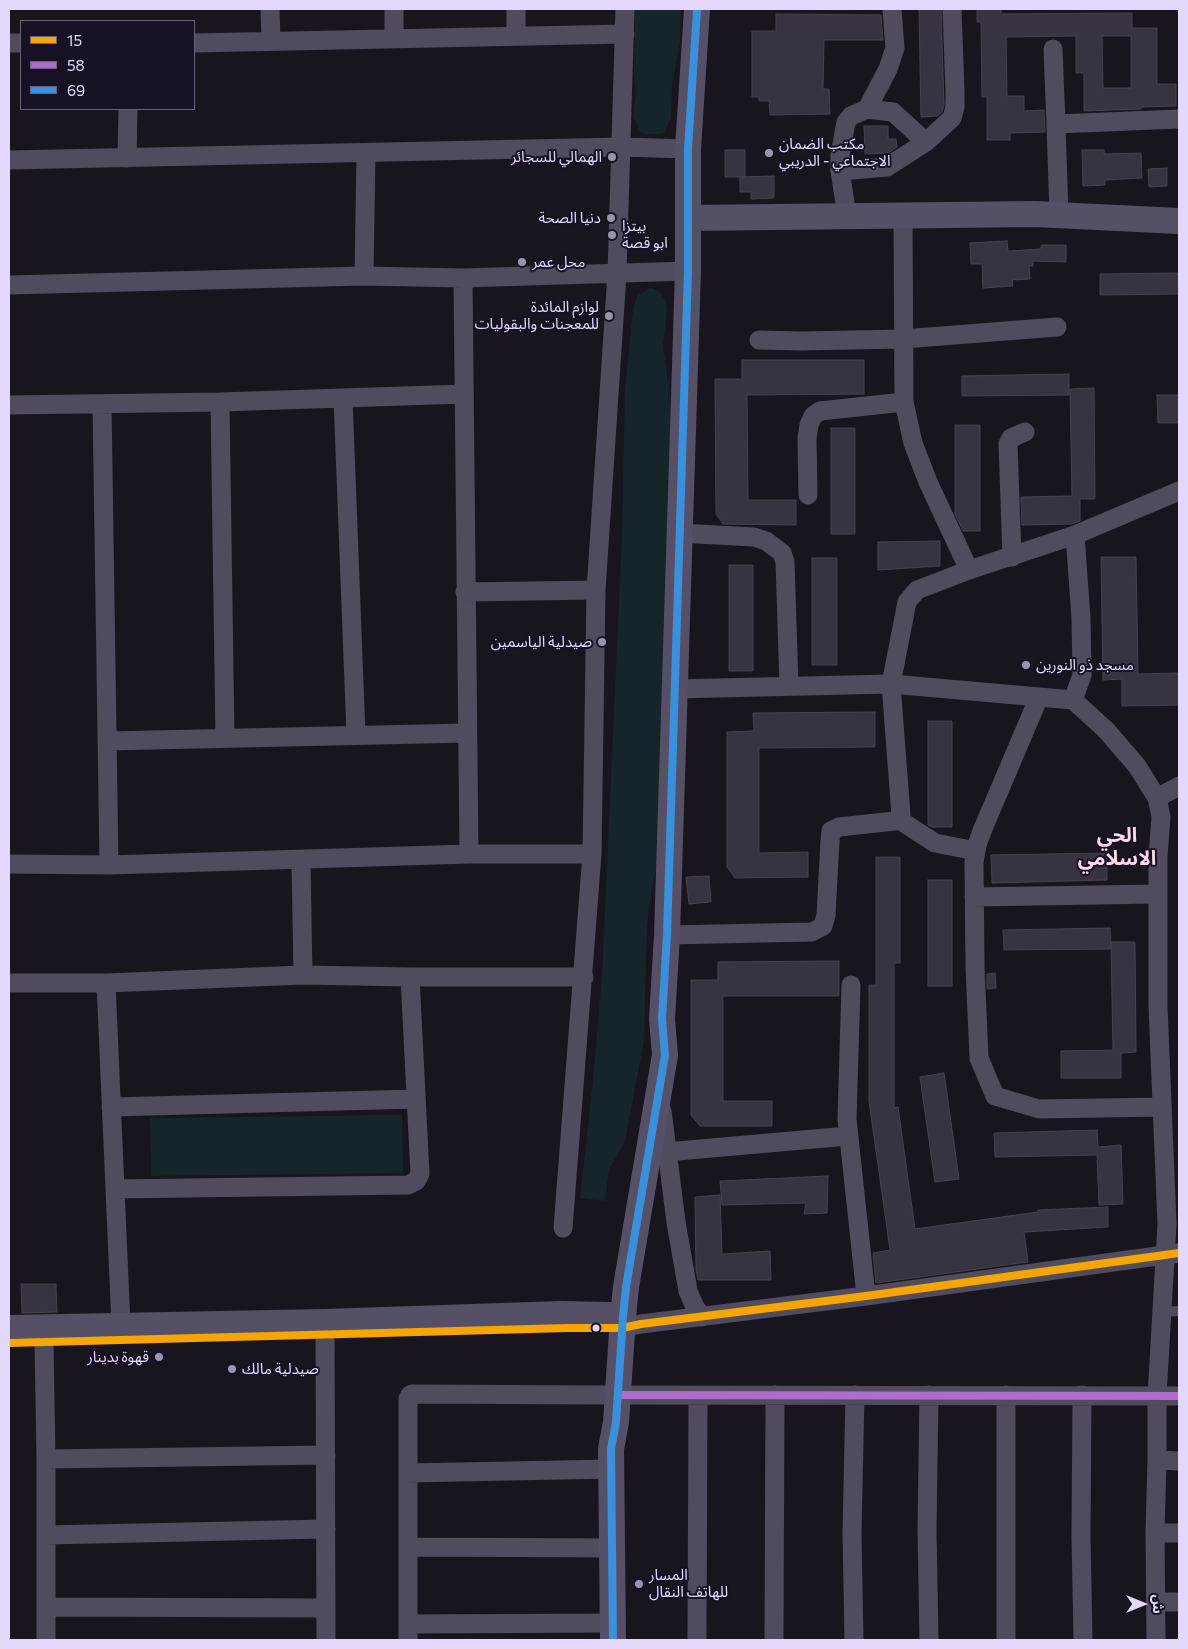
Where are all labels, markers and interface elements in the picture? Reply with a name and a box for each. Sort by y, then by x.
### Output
legend [20,20,195,110]
text: 15 [67,31,82,49]
text: 58 [67,56,85,74]
text: 69 [67,81,85,99]
place label: مكتب الضمان الاجتماعي - الدريبي [779,135,891,170]
marker: مكتب الضمان الاجتماعي - الدريبي [763,147,775,159]
place label: الهمالي للسجائر [511,148,602,166]
marker: الهمالي للسجائر [606,151,618,163]
place label: دنيا الصحة [538,209,601,227]
marker: دنيا الصحة [605,212,617,224]
place label: بيتزا ابو قصة [622,217,668,252]
marker: بيتزا ابو قصة [606,229,618,241]
place label: محل عمر [532,253,585,271]
marker: محل عمر [516,256,528,268]
place label: لوازم المائدة للمعجنات والبقوليات [475,298,599,333]
marker: لوازم المائدة للمعجنات والبقوليات [603,310,615,322]
place label: صيدلية الياسمين [491,633,592,651]
marker: صيدلية الياسمين [596,636,608,648]
place label: مسجد ذو النورين [1036,656,1134,674]
marker: مسجد ذو النورين [1020,659,1032,671]
district label: الحي الاسلامي [1078,823,1156,870]
unlabelled marker [591,1323,601,1333]
place label: قهوة بدينار [87,1348,149,1366]
marker: قهوة بدينار [153,1351,165,1363]
place label: صيدلية مالك [242,1360,319,1378]
marker: صيدلية مالك [226,1363,238,1375]
place label: المسار للهاتف النقال [649,1566,728,1601]
marker: المسار للهاتف النقال [633,1578,645,1590]
north arrow [1118,1579,1168,1629]
text: ش [1150,1594,1167,1614]

